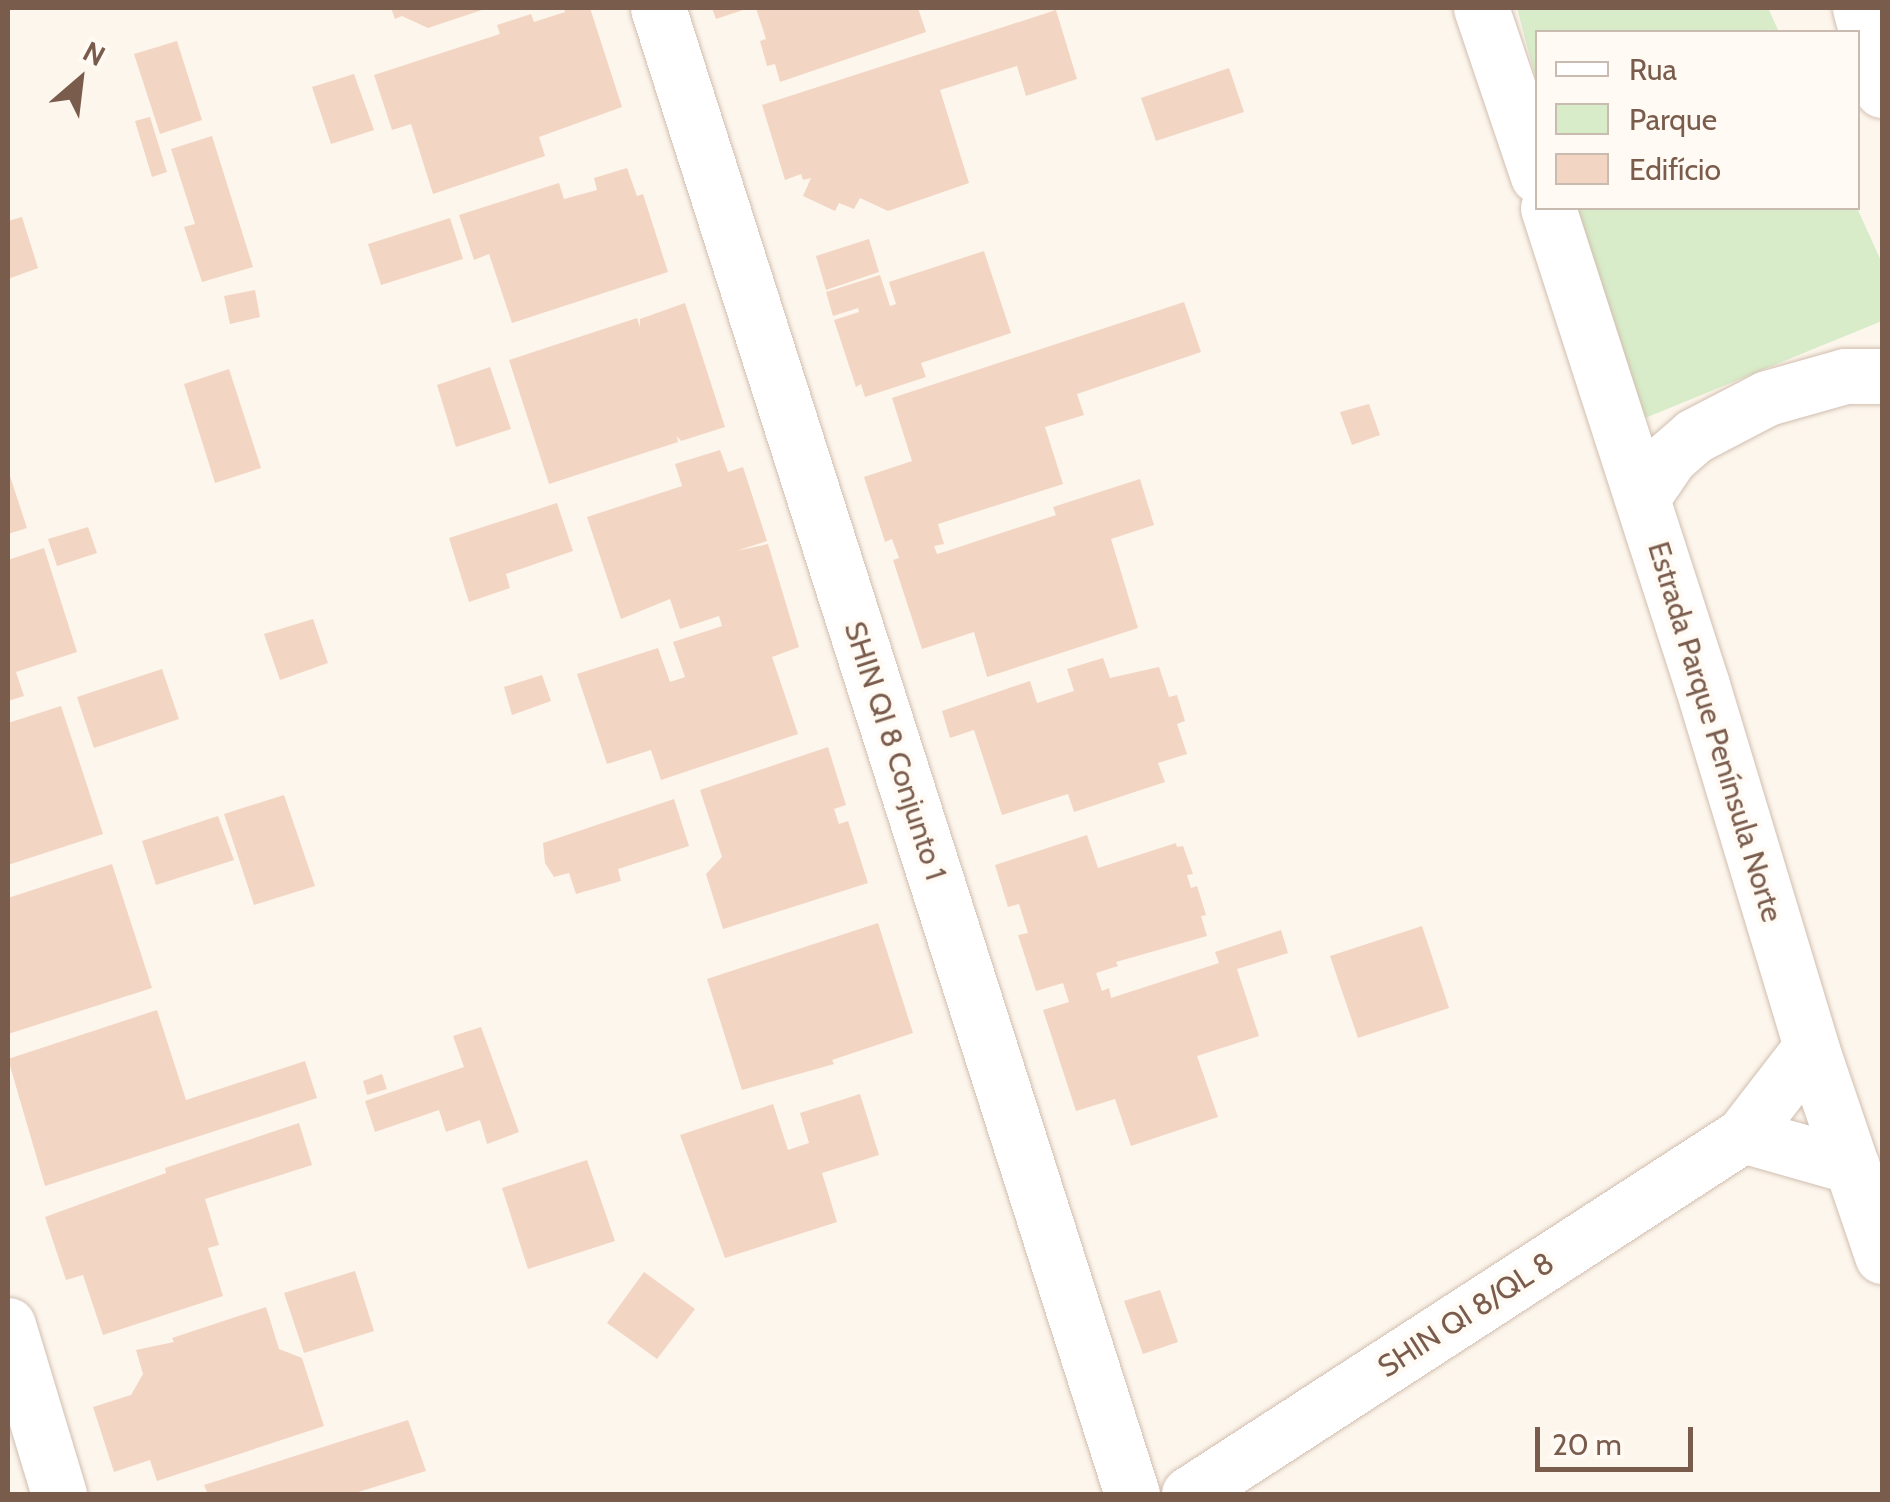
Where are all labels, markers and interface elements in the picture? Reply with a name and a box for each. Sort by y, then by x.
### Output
north arrow [30,30,130,130]
legend [1535,30,1860,210]
text: N [77,34,111,73]
text: Rua [1629,51,1677,88]
text: Parque [1629,101,1717,138]
text: Edifício [1629,151,1721,188]
street label: Estrada Parque Península Norte [1640,538,1790,926]
street label: SHIN QI 8 Conjunto 1 [836,617,954,885]
street label: SHIN QI 8/QL 8 [1371,1245,1561,1385]
scale bar [1540,1407,1698,1469]
text: 20 m [1552,1426,1622,1463]

